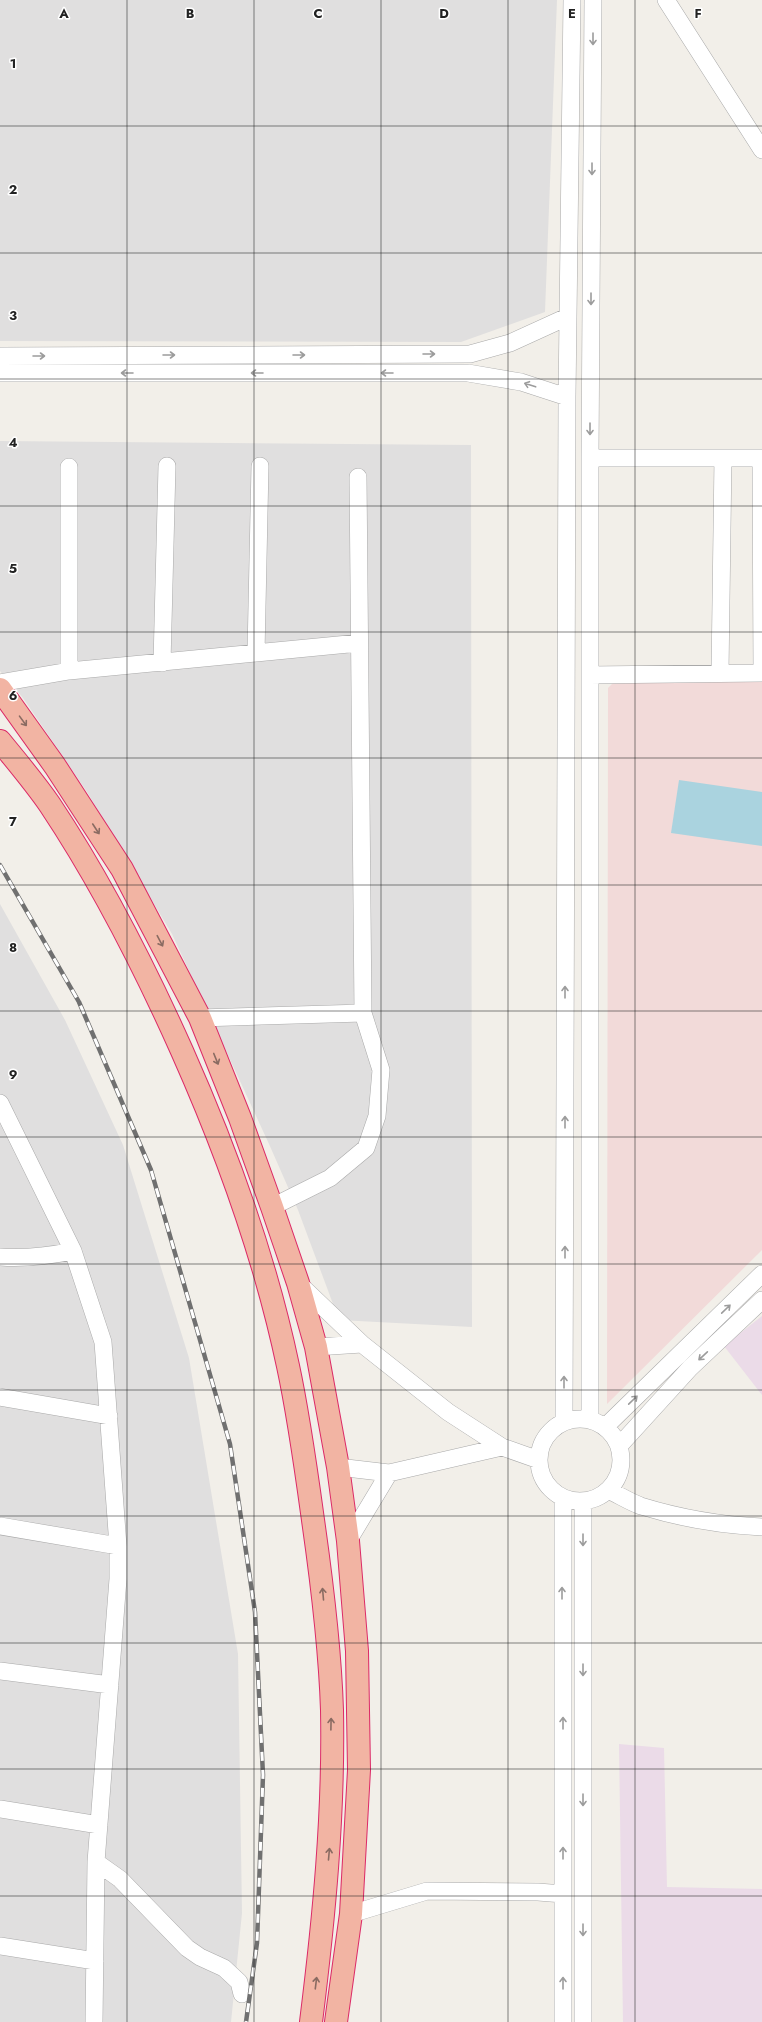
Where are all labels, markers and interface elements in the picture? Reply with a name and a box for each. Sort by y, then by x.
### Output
text: A [58,4,69,23]
text: B [186,4,195,23]
text: C [313,4,323,23]
text: D [439,4,449,23]
text: E [568,4,576,23]
text: F [694,4,702,23]
one-way arrow [589,32,597,45]
text: 1 [10,54,16,73]
one-way arrow [588,162,596,175]
text: 2 [9,180,17,199]
one-way arrow [587,292,595,305]
text: 3 [9,306,17,325]
one-way arrow [422,350,435,358]
one-way arrow [162,351,175,359]
one-way arrow [292,351,305,359]
one-way arrow [32,352,45,360]
one-way arrow [121,369,134,377]
one-way arrow [251,369,264,377]
one-way arrow [381,369,394,377]
one-way arrow [523,381,536,388]
one-way arrow [586,422,594,435]
text: 4 [8,433,18,452]
text: 5 [9,559,17,578]
text: 6 [9,686,18,705]
one-way arrow [19,715,27,726]
text: 7 [9,812,17,831]
one-way arrow [91,823,100,834]
one-way arrow [157,935,164,947]
text: 8 [9,938,17,957]
one-way arrow [561,986,569,999]
one-way arrow [213,1052,220,1064]
text: 9 [9,1065,18,1084]
one-way arrow [561,1116,569,1129]
one-way arrow [561,1246,569,1259]
one-way arrow [721,1304,731,1314]
one-way arrow [698,1351,708,1360]
one-way arrow [560,1376,568,1389]
one-way arrow [628,1395,638,1405]
one-way arrow [579,1533,587,1546]
one-way arrow [558,1587,566,1600]
one-way arrow [320,1588,327,1601]
one-way arrow [579,1663,587,1676]
one-way arrow [559,1717,567,1730]
one-way arrow [328,1718,335,1731]
one-way arrow [579,1793,587,1806]
one-way arrow [559,1847,567,1860]
one-way arrow [325,1848,332,1861]
one-way arrow [579,1923,587,1936]
one-way arrow [312,1977,320,1990]
one-way arrow [559,1977,567,1990]

